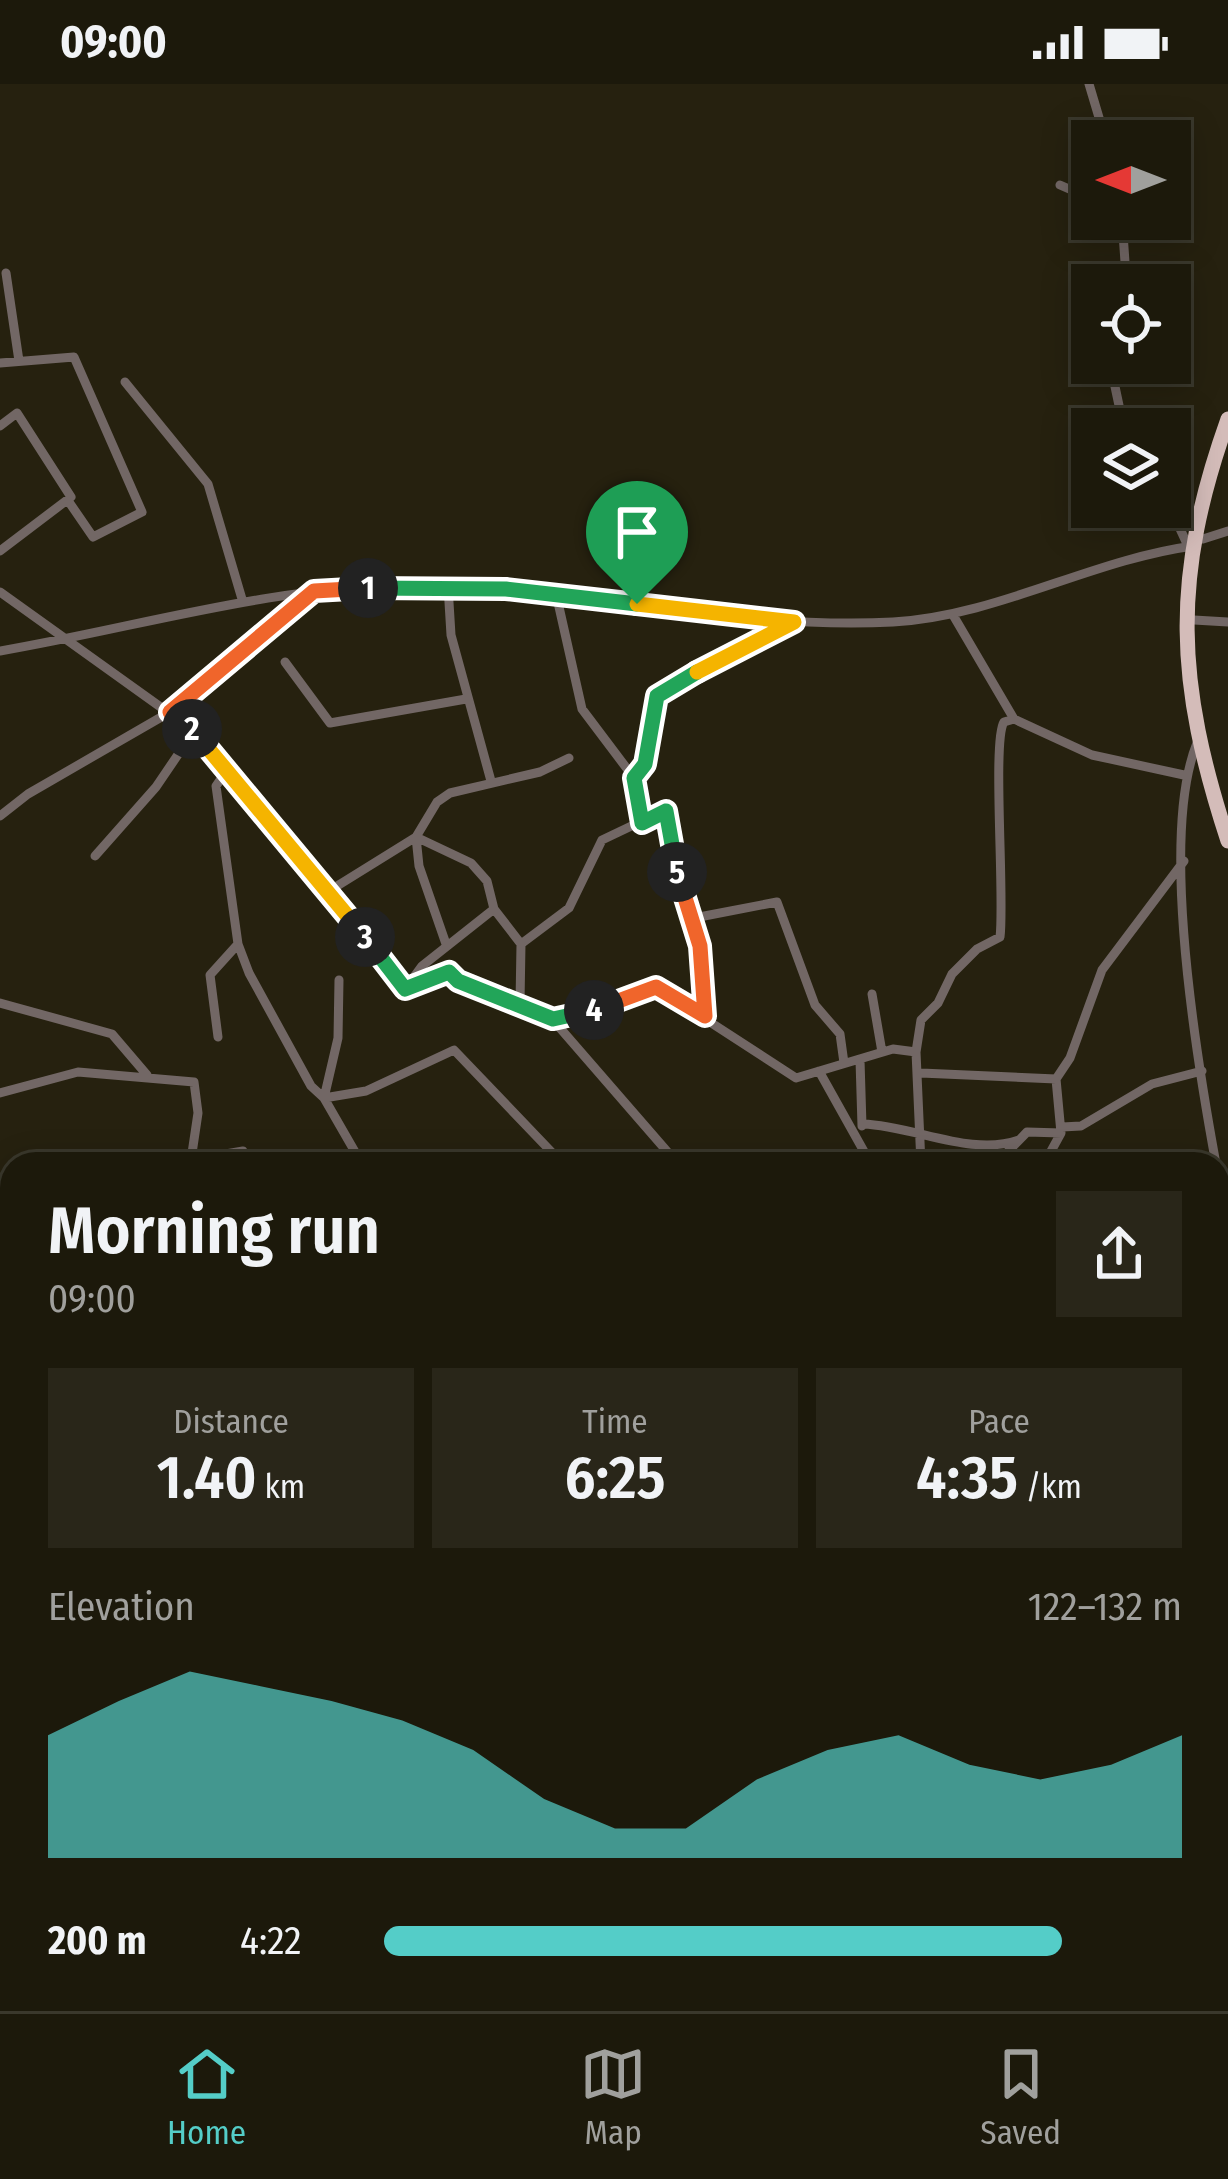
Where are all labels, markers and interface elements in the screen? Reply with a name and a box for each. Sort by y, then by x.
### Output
text: 09:00 [60,15,167,69]
north arrow [1071,120,1191,240]
map controls [1071,120,1191,528]
button: locate [1071,264,1191,384]
button: layers [1071,408,1191,528]
pin [586,481,688,604]
icon: arrive [604,499,670,565]
pin: 1 [338,558,398,618]
text: 1 [361,568,375,608]
pin: 2 [162,699,222,759]
text: 2 [184,709,200,749]
pin: 5 [647,842,707,902]
text: 5 [669,852,685,892]
pin: 3 [335,907,395,967]
text: 3 [357,917,373,957]
pin: 4 [564,980,624,1040]
text: 4 [586,990,602,1030]
text: Morning run [48,1191,380,1270]
button: share [1056,1191,1182,1317]
text: 09:00 [48,1276,136,1322]
text: Distance [173,1402,289,1442]
text: Time [582,1402,648,1442]
text: Pace [968,1402,1030,1442]
text: 1.40 [157,1442,257,1514]
text: 6:25 [564,1442,666,1514]
text: 4:35 [916,1442,1018,1514]
text: km [257,1467,305,1507]
text: /km [1018,1467,1082,1507]
text: Elevation [48,1584,195,1630]
text: 122–132 m [1028,1584,1182,1630]
text: 200 m [48,1918,147,1964]
text: 4:22 [240,1918,302,1964]
tab: Home [167,2041,246,2153]
tab: Map [580,2041,646,2153]
tab: Saved [980,2041,1061,2153]

